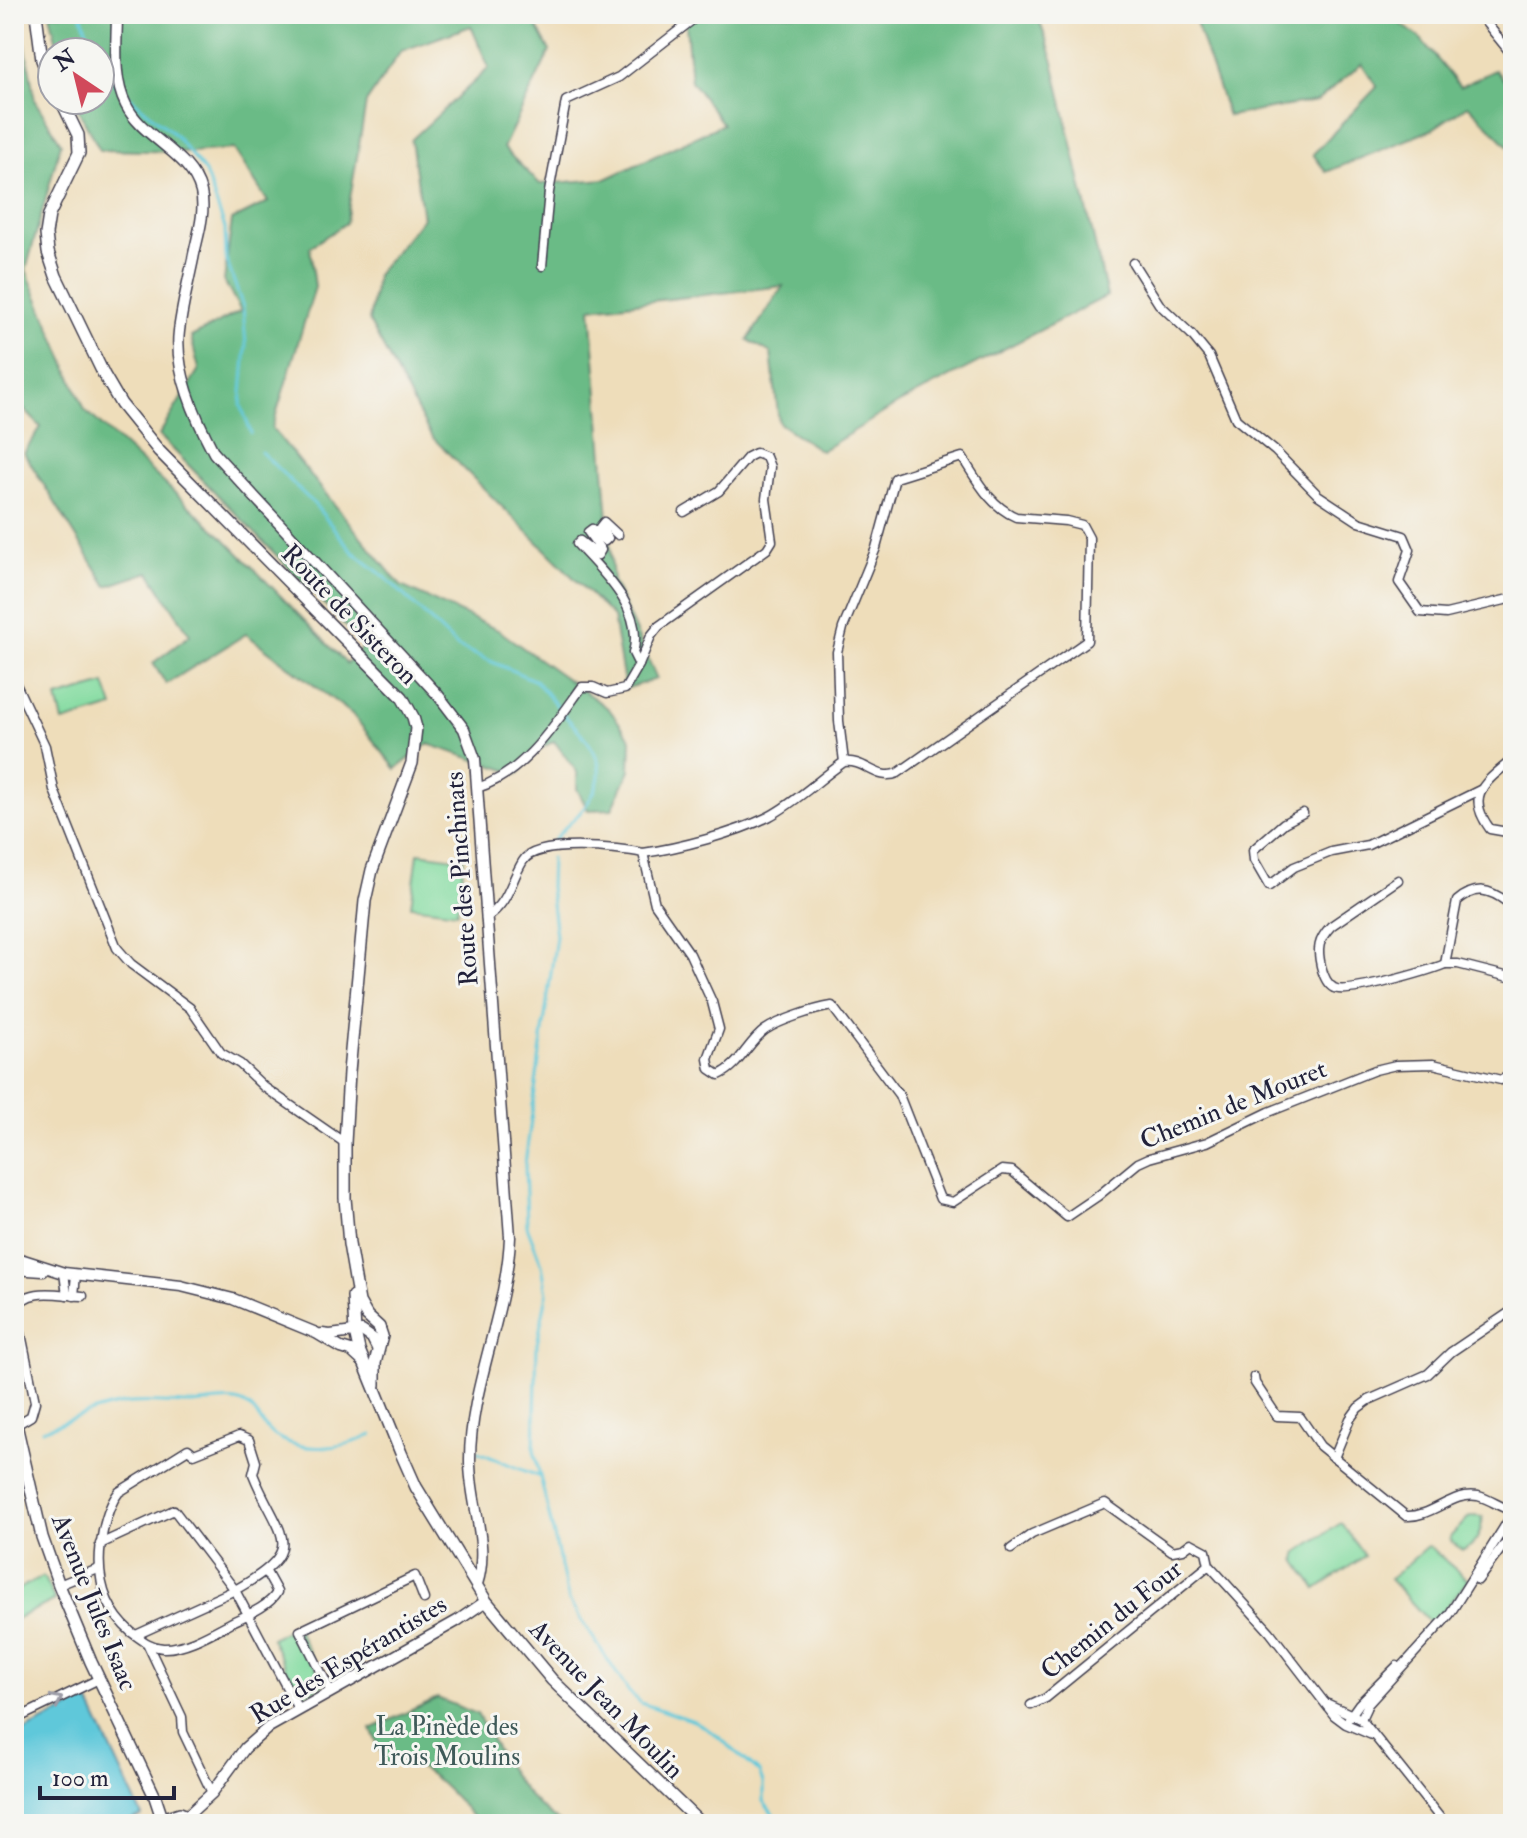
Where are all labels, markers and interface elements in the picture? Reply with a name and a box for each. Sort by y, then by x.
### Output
north arrow [36,36,116,116]
text: N [48,43,81,78]
street label: Route de Sisteron [274,538,424,692]
street label: Route des Pinchinats [439,771,485,987]
street label: Chemin de Mouret [1136,1053,1331,1157]
street label: Avenue Jules Isaac [44,1509,144,1695]
street label: Chemin du Four [1034,1553,1189,1687]
street label: Rue des Espérantistes [244,1588,453,1732]
street label: Avenue Jean Moulin [522,1613,690,1786]
one-way arrow [48,1694,63,1709]
park label: La Pinède des Trois Moulins [374,1711,520,1773]
scale bar [40,1750,174,1800]
text: 100 m [52,1763,109,1794]

